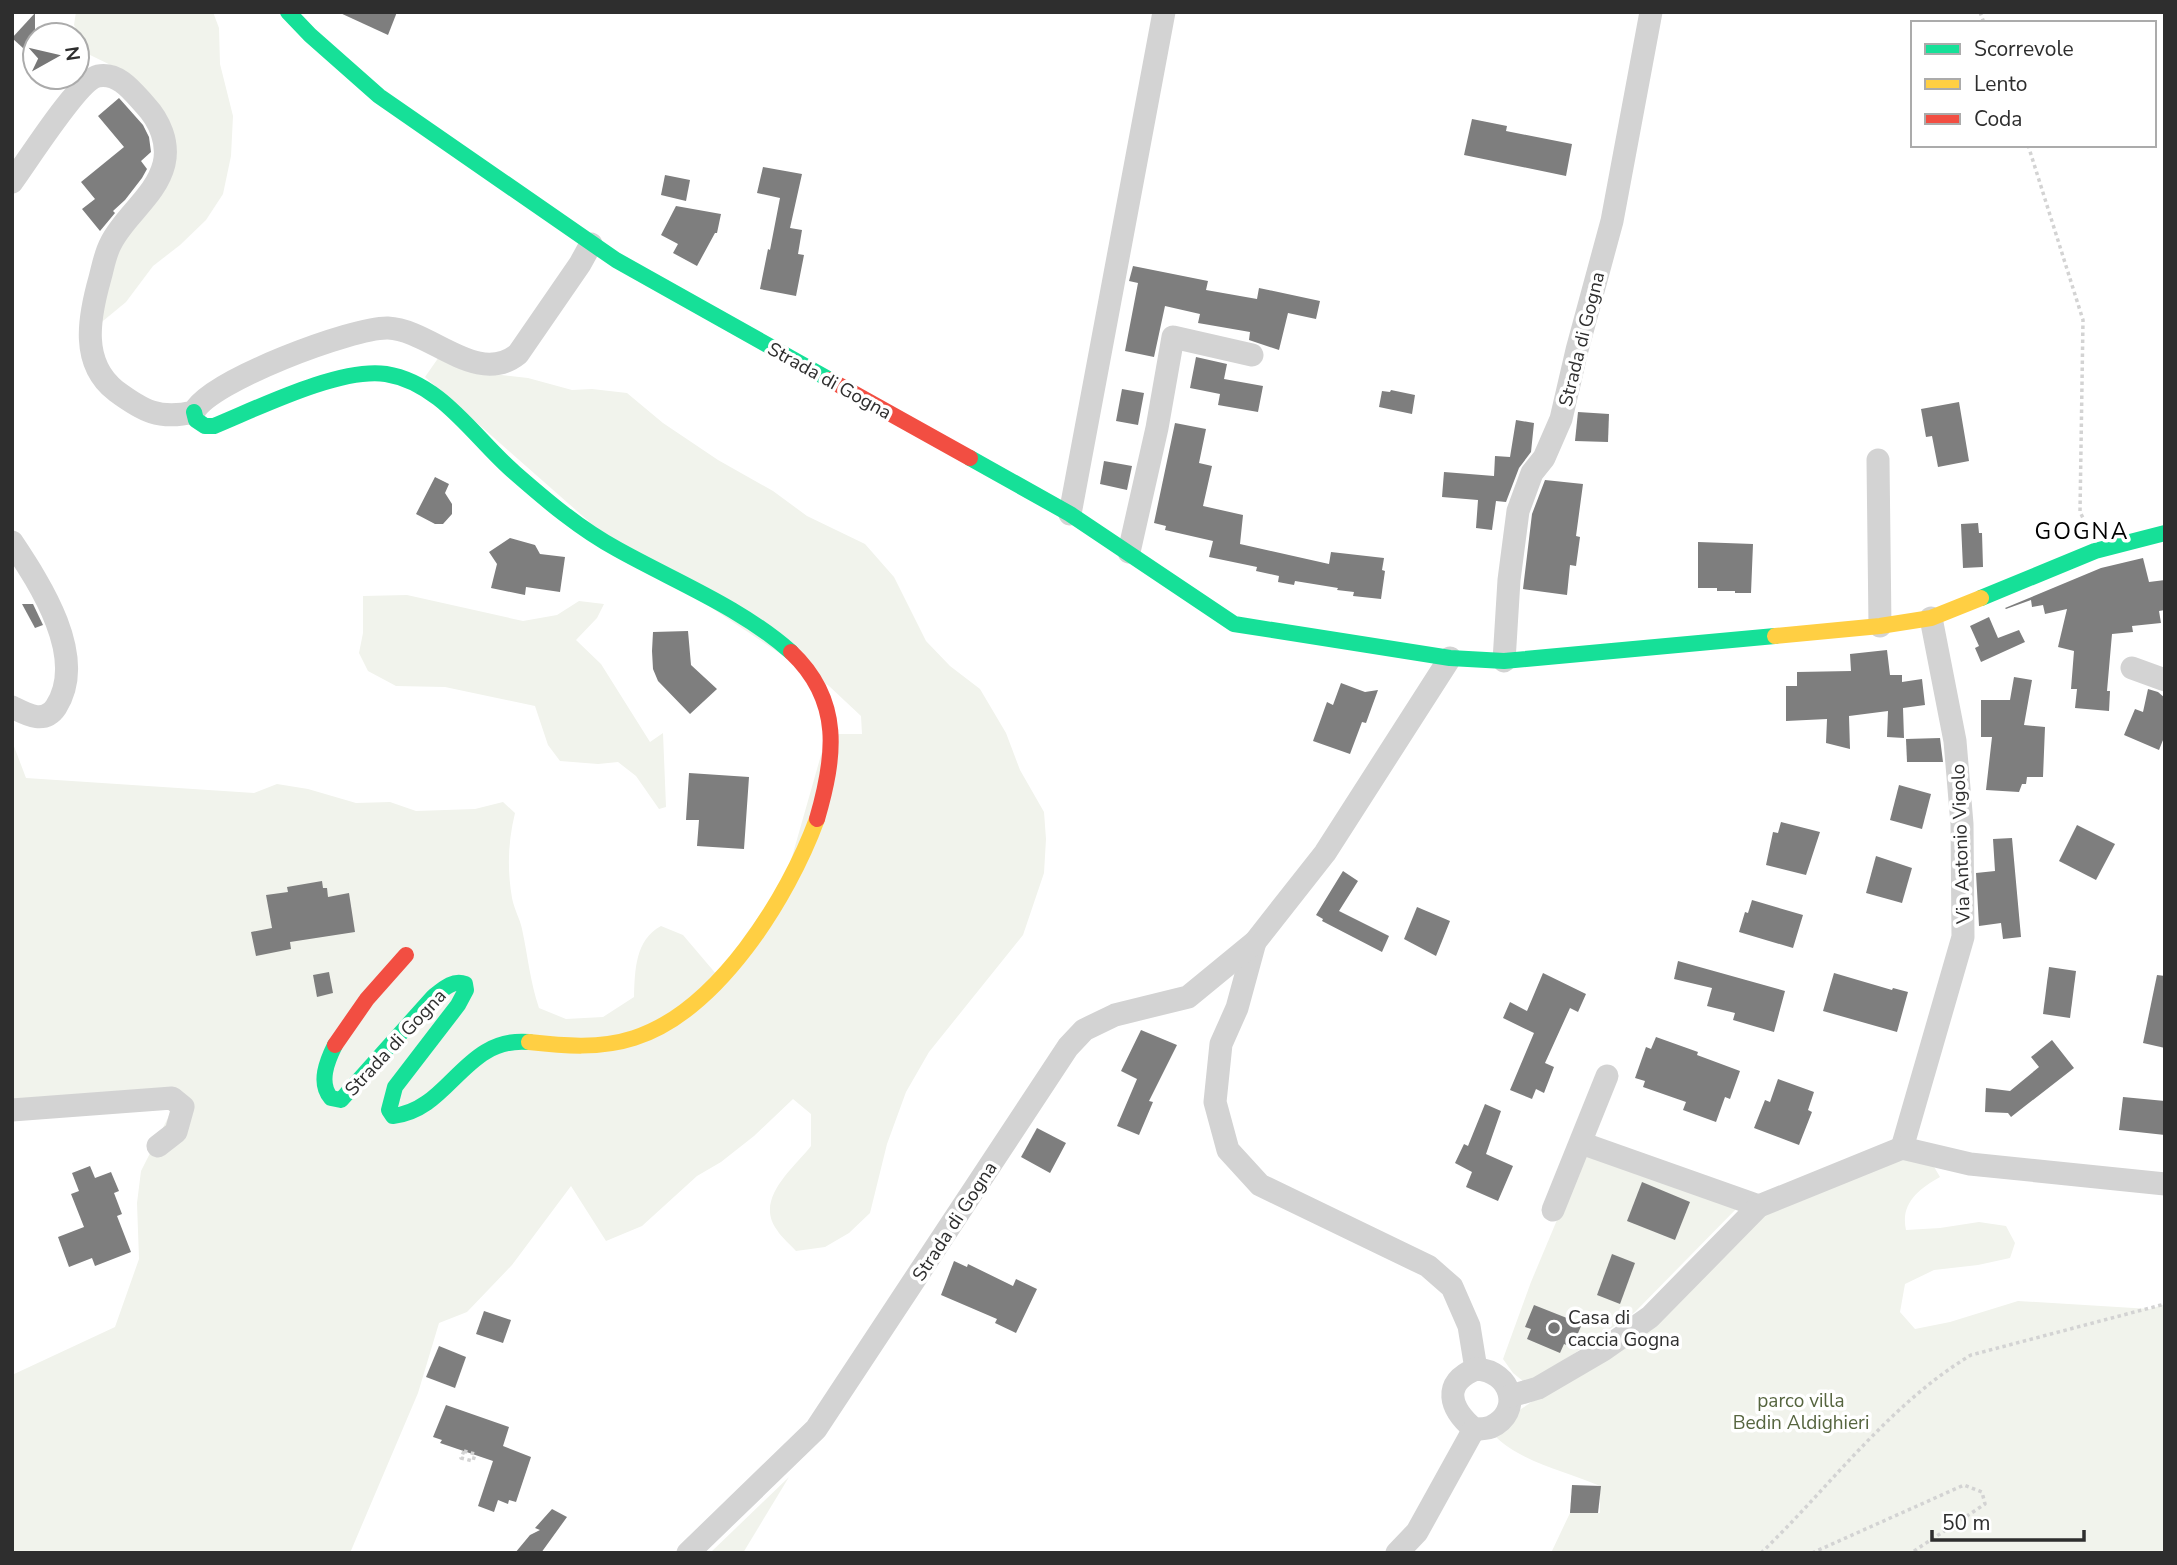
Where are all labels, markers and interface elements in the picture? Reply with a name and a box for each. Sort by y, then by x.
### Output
north arrow [21,21,91,91]
legend [1911,21,2156,147]
text: Scorrevole [1974,35,2074,63]
text: N [58,45,86,63]
text: Lento [1974,70,2027,98]
text: Coda [1974,105,2022,133]
street label: Strada di Gogna [1553,269,1611,409]
street label: Strada di Gogna [763,336,896,426]
district label: GOGNA [2035,516,2129,547]
street label: Via Antonio Vigolo [1945,763,1977,925]
street label: Strada di Gogna [339,983,452,1102]
street label: Strada di Gogna [906,1157,1003,1286]
place label: Casa di caccia Gogna [1568,1305,1680,1353]
marker: Casa di caccia Gogna [1546,1320,1562,1336]
park label: parco villa Bedin Aldighieri [1733,1388,1869,1436]
scale bar [1932,1498,2084,1542]
text: 50 m [1942,1509,1991,1537]

